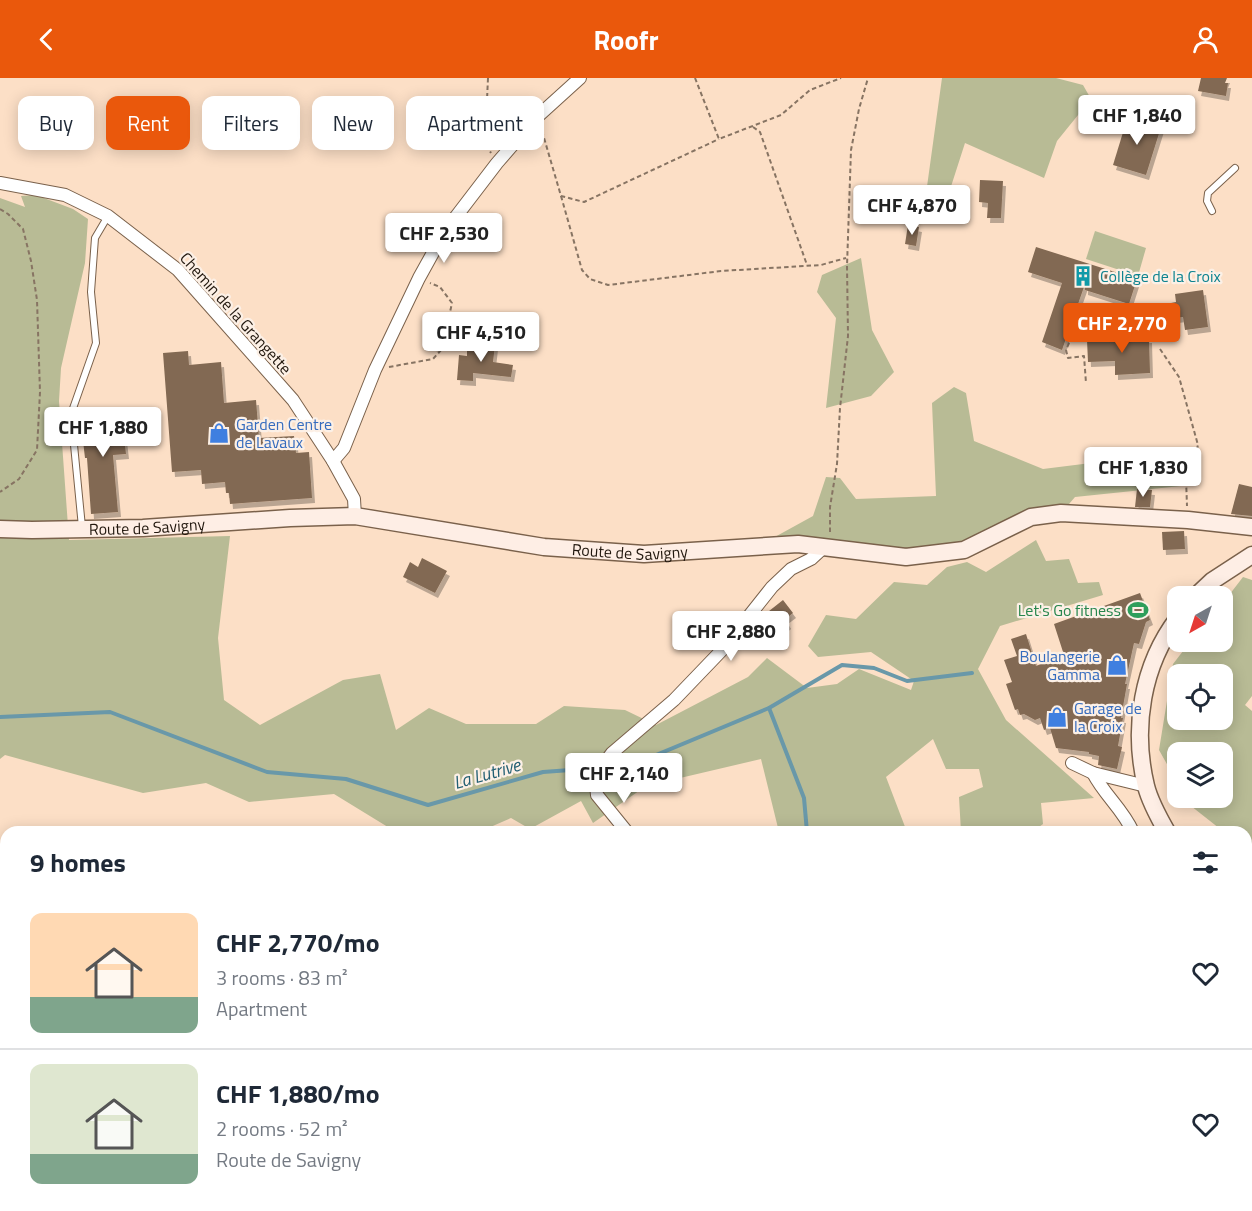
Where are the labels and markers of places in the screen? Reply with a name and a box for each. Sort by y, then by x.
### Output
pin: CHF 1,840 [1068,95,1206,146]
pin: CHF 4,870 [843,185,981,236]
pin: CHF 2,530 [375,213,513,264]
building icon: Collège de la Croix [1071,264,1095,288]
place label: Collège de la Croix [1100,264,1221,288]
pin: CHF 2,770 [1053,303,1191,354]
pin: CHF 4,510 [412,312,550,363]
pin: CHF 1,880 [34,407,172,458]
place label: Garden Centre de Lavaux [236,412,332,454]
shop icon: Garden Centre de Lavaux [207,421,231,445]
pin: CHF 1,830 [1074,447,1212,498]
place label: Let's Go fitness [1018,598,1121,622]
sports icon: Let's Go fitness [1126,598,1150,622]
pin: CHF 2,880 [662,611,800,662]
place label: Boulangerie Gamma [1019,644,1100,686]
shop icon: Boulangerie Gamma [1105,653,1129,677]
place label: Garage de la Croix [1074,696,1142,738]
shop icon: Garage de la Croix [1045,705,1069,729]
pin: CHF 2,140 [555,753,693,804]

